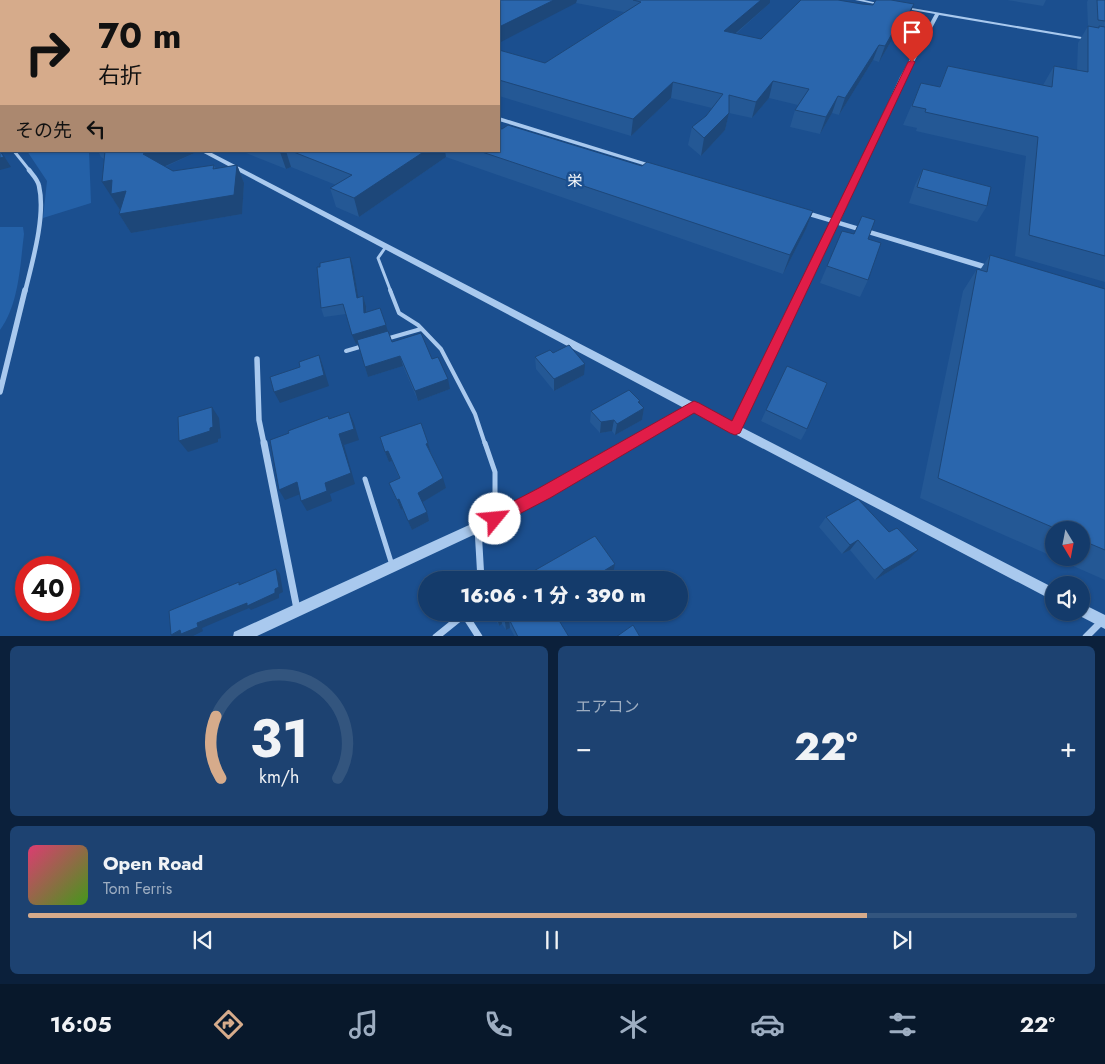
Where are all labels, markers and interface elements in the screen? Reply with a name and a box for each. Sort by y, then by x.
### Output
text: 70 m [98,11,181,61]
pin [891,11,933,62]
icon: arrive [898,18,926,46]
icon: right [15,20,80,85]
text: 右折 [98,59,142,91]
icon: left [82,115,110,143]
text: その先 [15,117,72,144]
district label: 栄 [567,170,583,192]
position arrow [468,492,520,544]
north arrow [1045,521,1090,566]
map controls [1045,521,1090,621]
speed limit sign: 40 [15,556,80,621]
button: sound [1045,576,1090,621]
text: 16:06 · 1 分 · 390 m [460,582,646,609]
text: エアコン [576,695,640,718]
text: 31 [249,701,308,777]
text: 22° [794,719,858,774]
text: − [576,727,592,768]
text: + [1060,727,1077,768]
text: km/h [259,764,299,790]
text: Open Road [103,850,203,877]
text: Tom Ferris [103,877,172,900]
icon: previous [189,926,217,954]
icon: pause [538,926,566,954]
icon: next [888,926,916,954]
icon: directions [211,1007,246,1042]
icon: music [346,1007,381,1042]
icon: phone [481,1007,516,1042]
icon: climate [616,1007,651,1042]
icon: car [750,1007,785,1042]
icon: filters [885,1007,920,1042]
text: 16:05 [50,1008,112,1040]
text: 22° [1020,1008,1055,1040]

